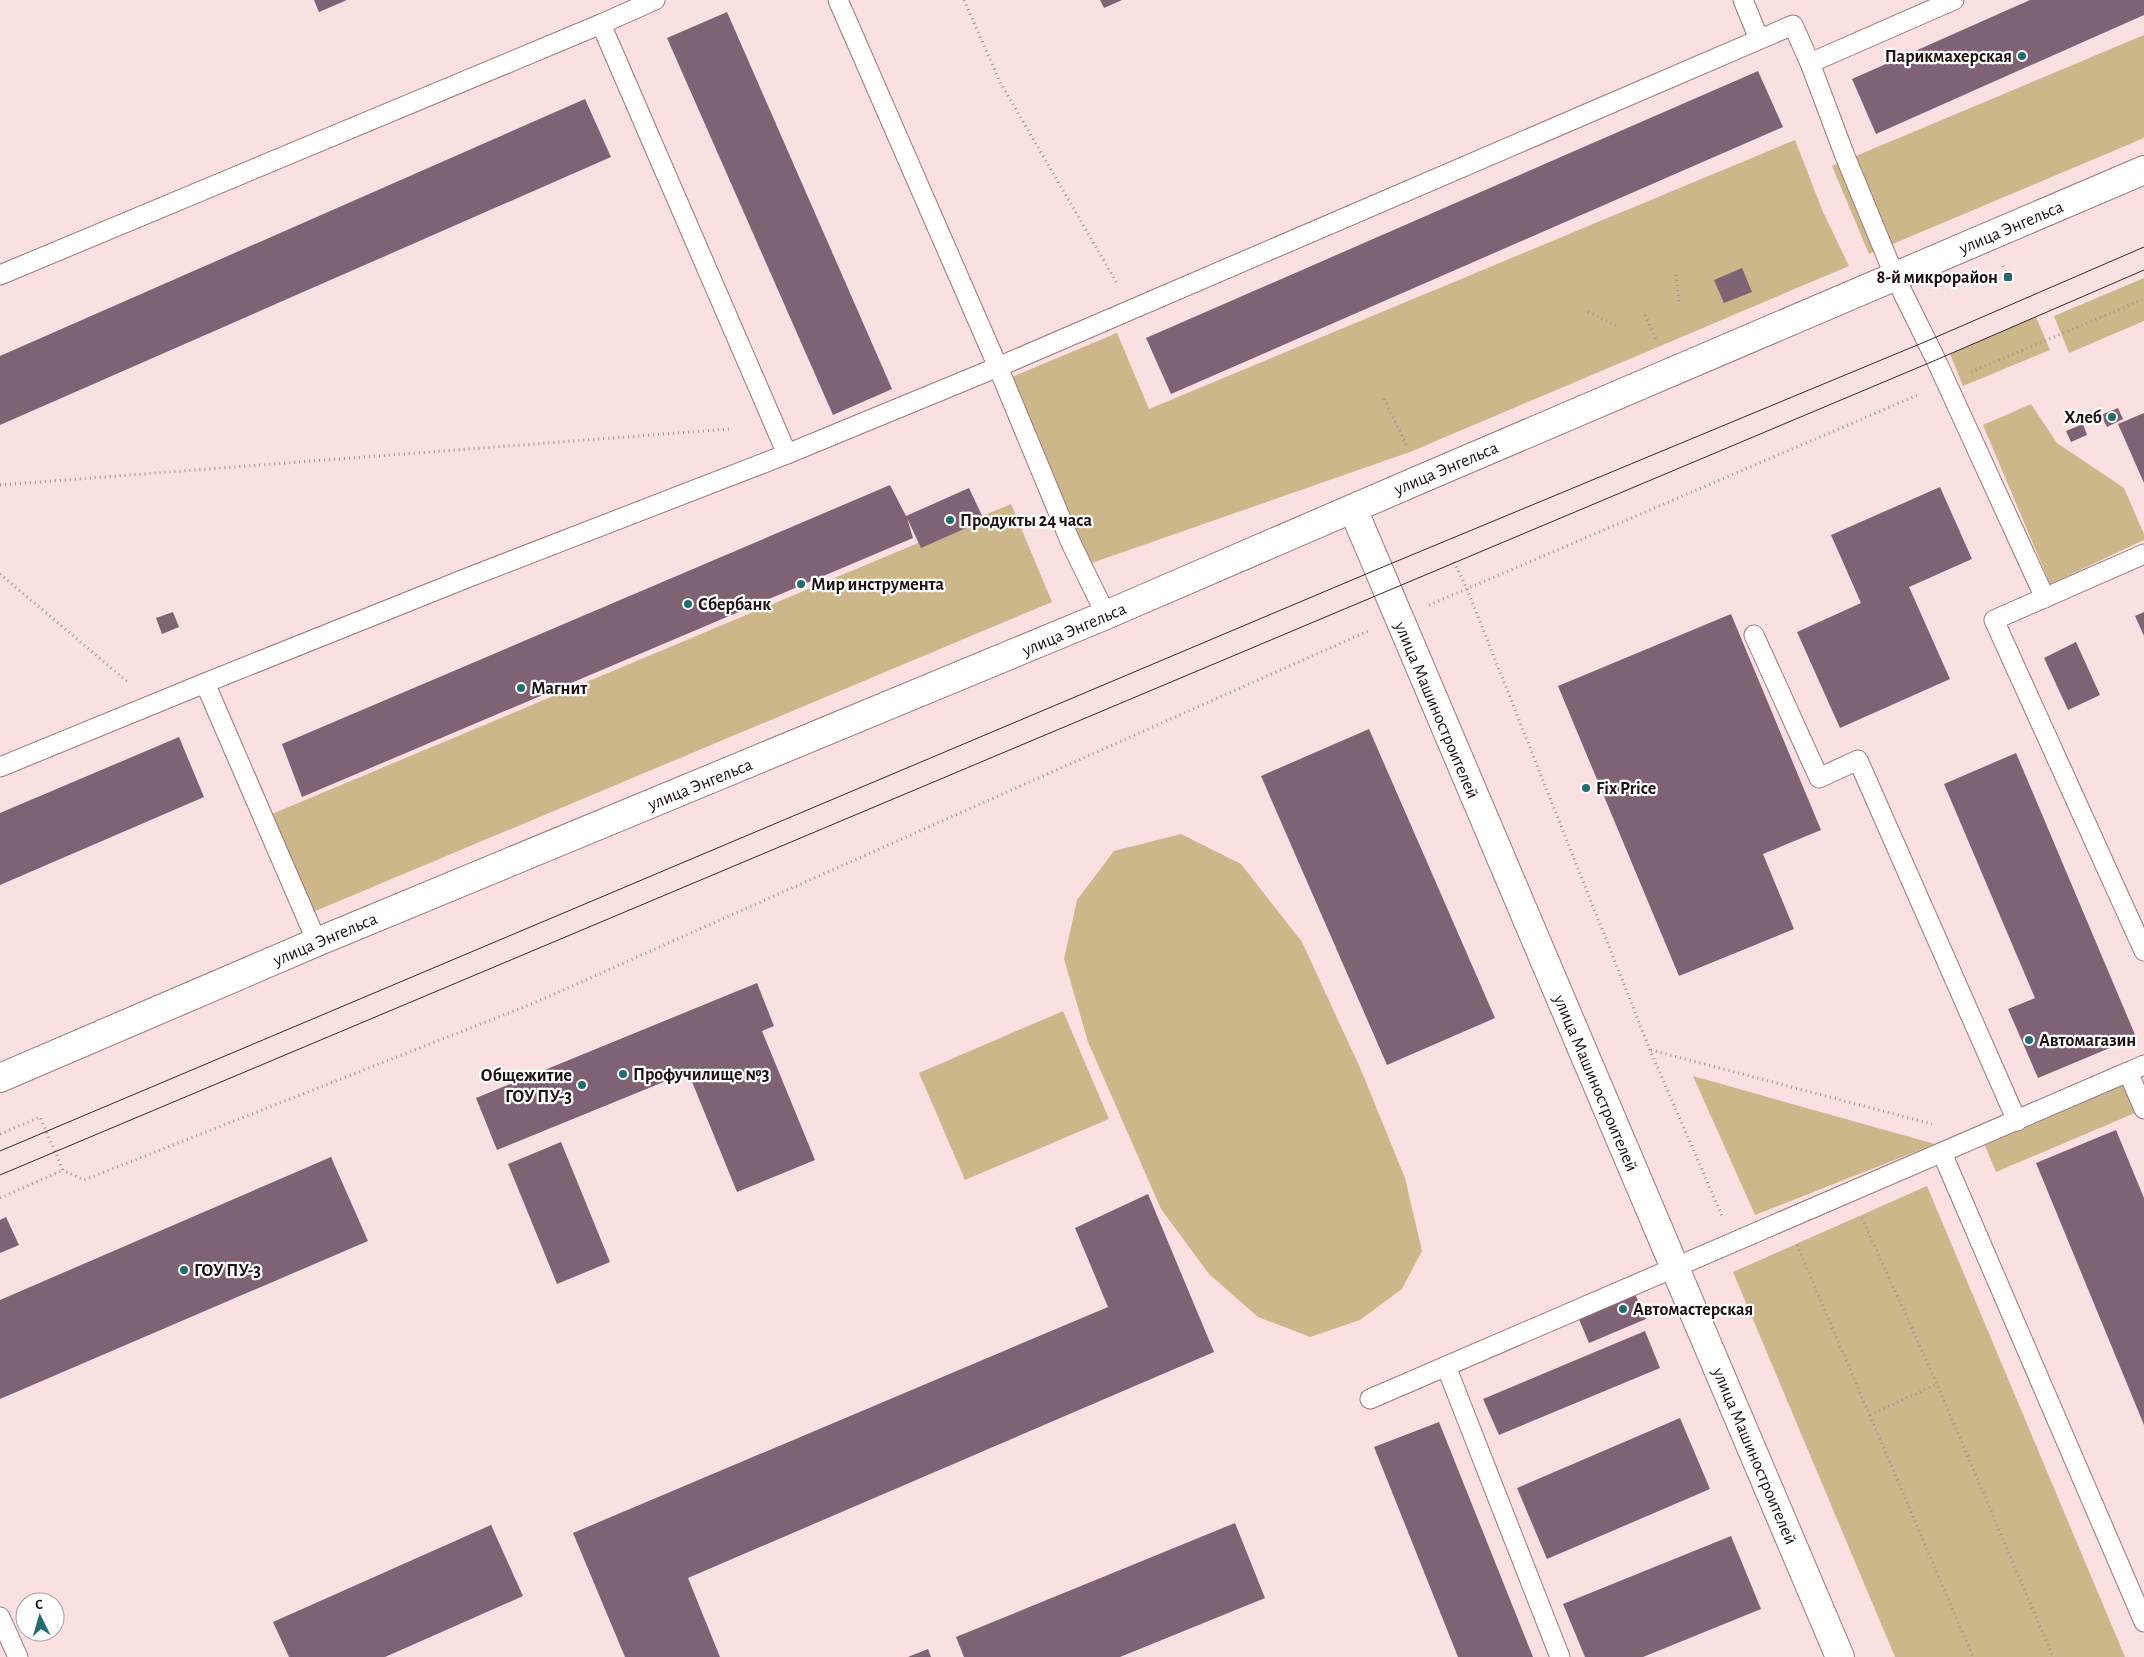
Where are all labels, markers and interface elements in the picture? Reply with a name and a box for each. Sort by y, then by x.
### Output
place label: Парикмахерская [1885,48,2012,66]
marker: Парикмахерская [2016,50,2028,62]
street label: улица Энгельса [1956,198,2066,258]
place label: 8-й микрорайон [1877,269,1998,287]
marker: 8-й микрорайон [2002,271,2014,283]
place label: Хлеб [2064,409,2102,427]
marker: Хлеб [2106,411,2118,423]
street label: улица Энгельса [1391,439,1501,499]
place label: Продукты 24 часа [960,512,1092,530]
marker: Продукты 24 часа [944,514,956,526]
place label: Мир инструмента [811,576,945,594]
marker: Мир инструмента [795,578,807,590]
place label: Сбербанк [698,596,771,614]
marker: Сбербанк [682,598,694,610]
street label: улица Энгельса [1019,600,1129,660]
street label: улица Машиностроителей [1390,618,1482,801]
place label: Магнит [531,680,588,698]
marker: Магнит [515,682,527,694]
street label: улица Энгельса [645,756,755,814]
place label: Fix Price [1596,780,1656,798]
marker: Fix Price [1580,782,1592,794]
street label: улица Энгельса [270,910,380,970]
street label: улица Машиностроителей [1549,991,1641,1174]
place label: Автомагазин [2039,1032,2136,1050]
marker: Автомагазин [2023,1034,2035,1046]
place label: Профучилище №3 [633,1066,770,1084]
place label: Общежитие ГОУ ПУ-3 [481,1067,572,1106]
marker: Профучилище №3 [617,1068,629,1080]
marker: Общежитие ГОУ ПУ-3 [576,1079,588,1091]
place label: ГОУ ПУ-3 [194,1262,261,1280]
marker: ГОУ ПУ-3 [178,1264,190,1276]
place label: Автомастерская [1633,1301,1753,1319]
marker: Автомастерская [1617,1303,1629,1315]
street label: улица Машиностроителей [1708,1364,1800,1547]
north arrow [15,1592,65,1642]
text: С [34,1598,44,1612]

